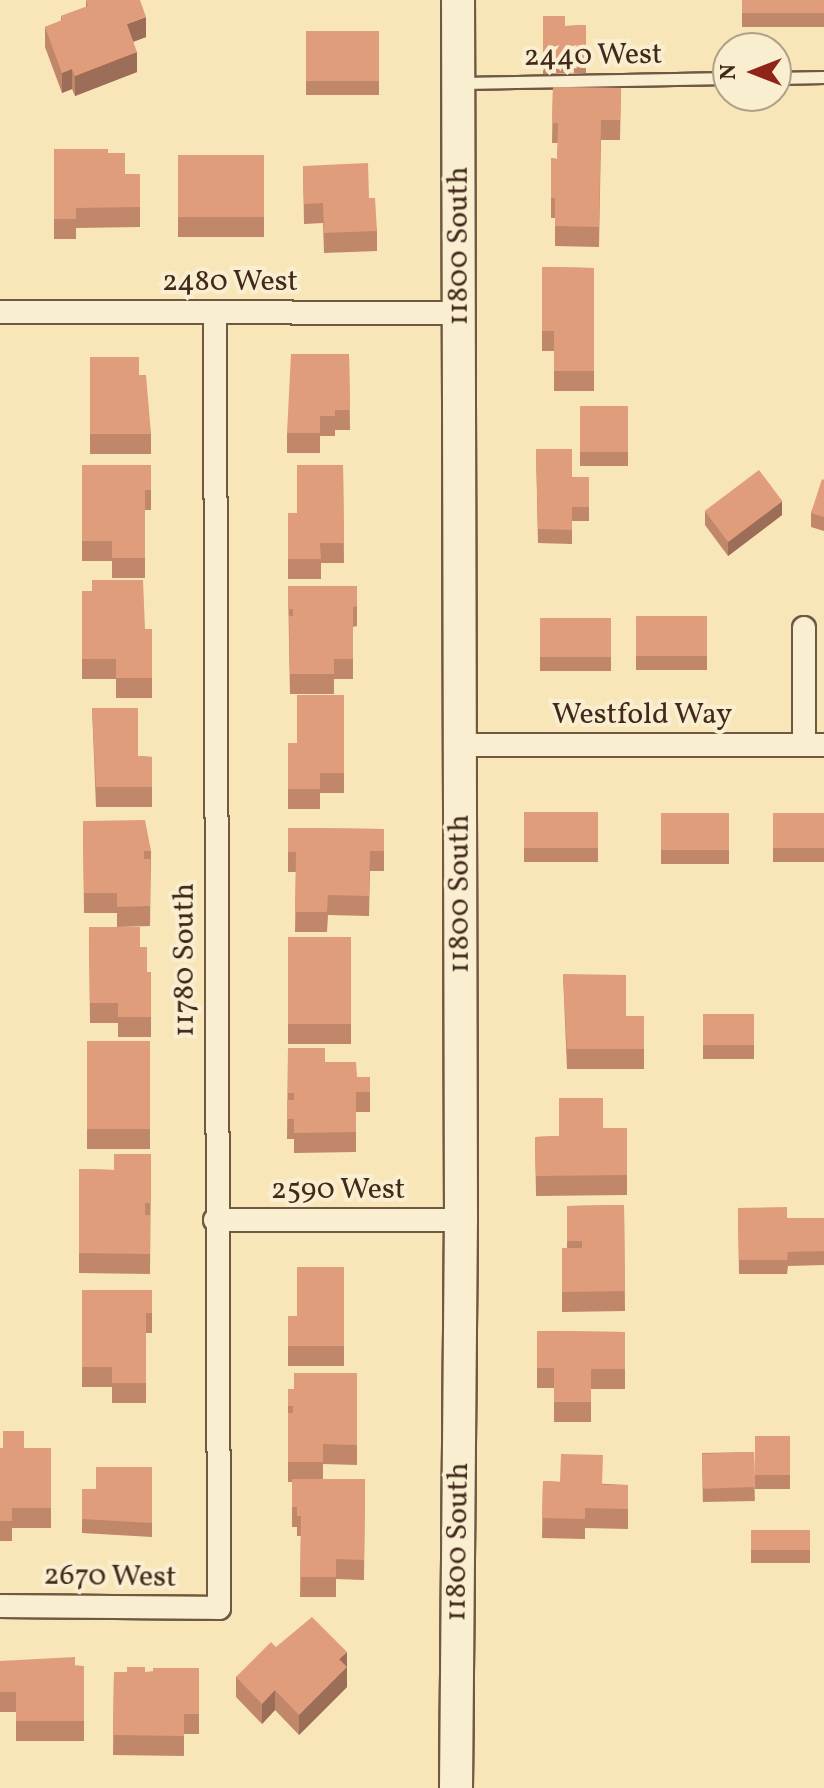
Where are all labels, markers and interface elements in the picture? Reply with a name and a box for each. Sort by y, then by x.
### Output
north arrow [712,32,792,112]
street label: 2440 West [523,37,663,75]
text: N [714,64,745,80]
street label: 11800 South [441,166,477,326]
street label: 2480 West [161,264,299,300]
street label: Westfold Way [551,697,733,733]
street label: 11800 South [442,814,478,974]
street label: 11780 South [167,883,203,1037]
street label: 2590 West [270,1172,406,1208]
street label: 11800 South [439,1462,477,1622]
street label: 2670 West [43,1558,177,1596]

